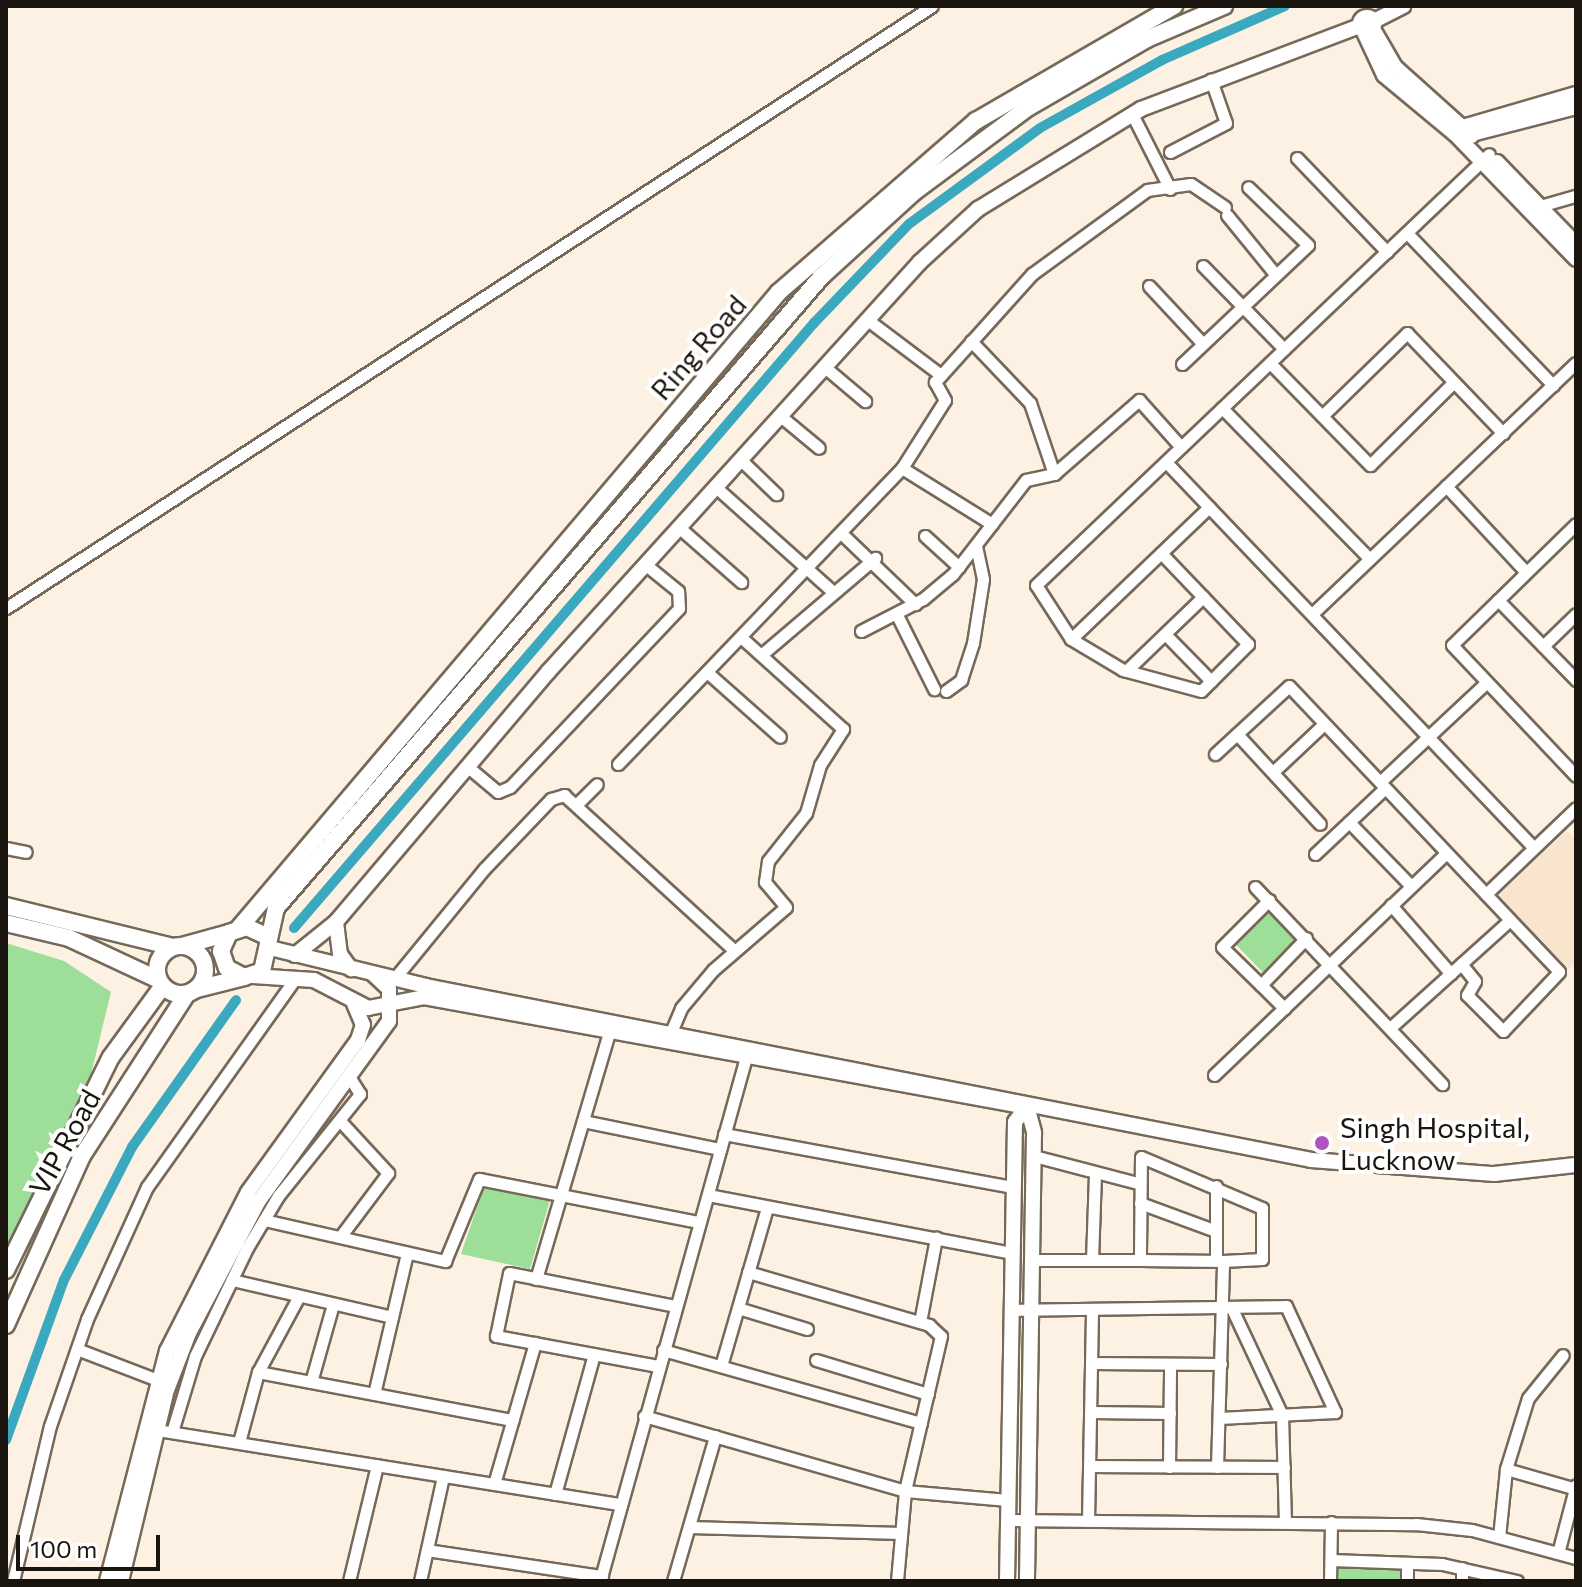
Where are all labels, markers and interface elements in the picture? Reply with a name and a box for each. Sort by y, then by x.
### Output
street label: Ring Road [643,288,753,406]
street label: VIP Road [21,1083,107,1201]
place label: Singh Hospital, Lucknow [1340,1110,1530,1176]
marker: Singh Hospital, Lucknow [1311,1132,1333,1154]
scale bar [20,1519,164,1569]
text: 100 m [30,1534,97,1563]

